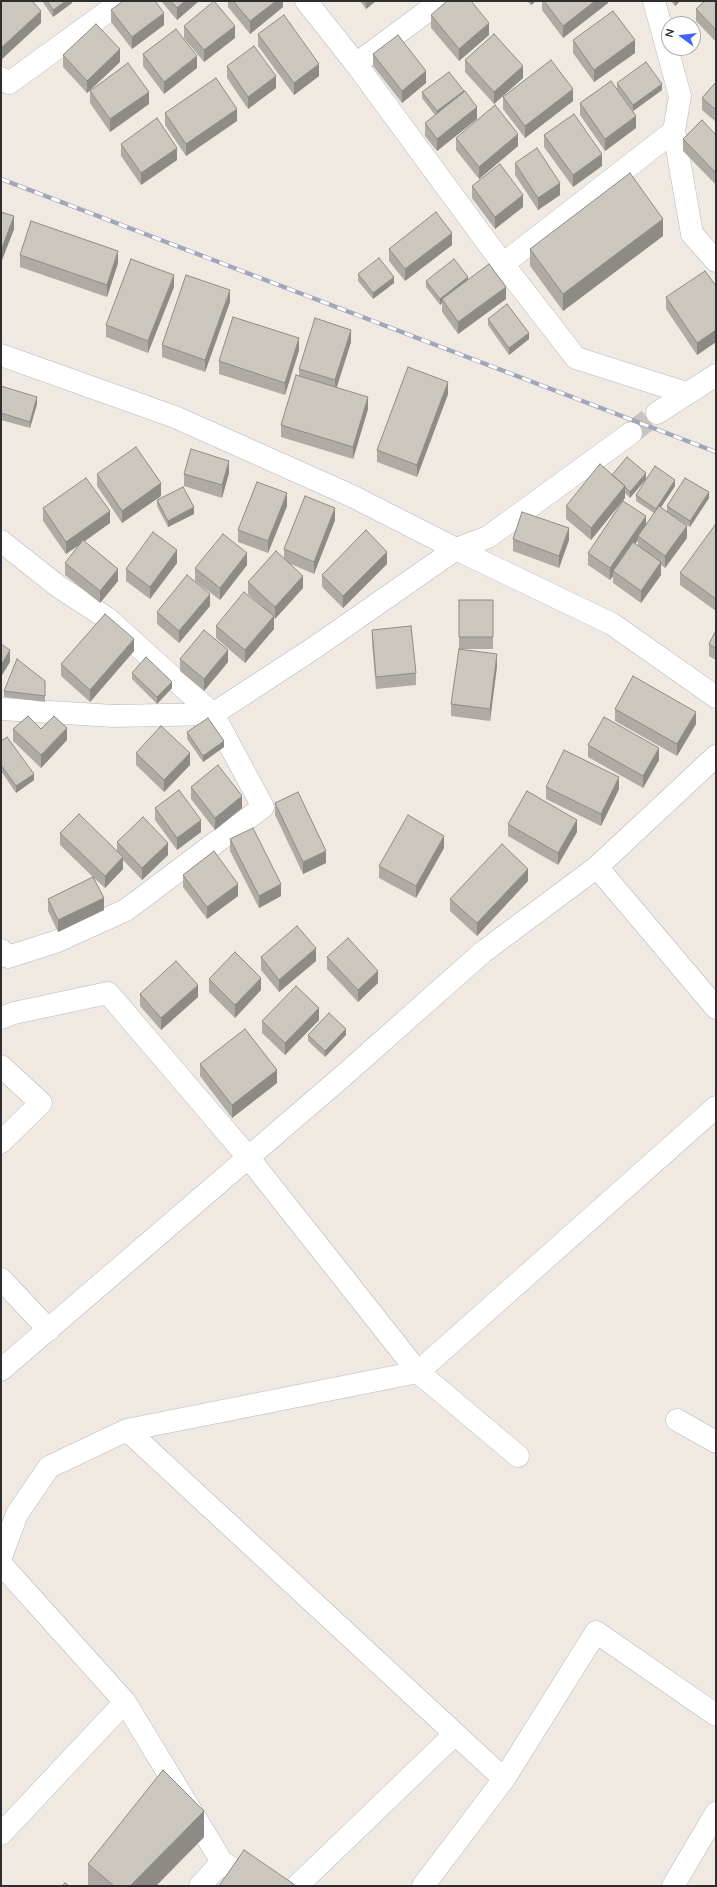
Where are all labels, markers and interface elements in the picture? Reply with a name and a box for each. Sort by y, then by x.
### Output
north arrow [661,16,701,56]
text: N [662,27,678,39]

